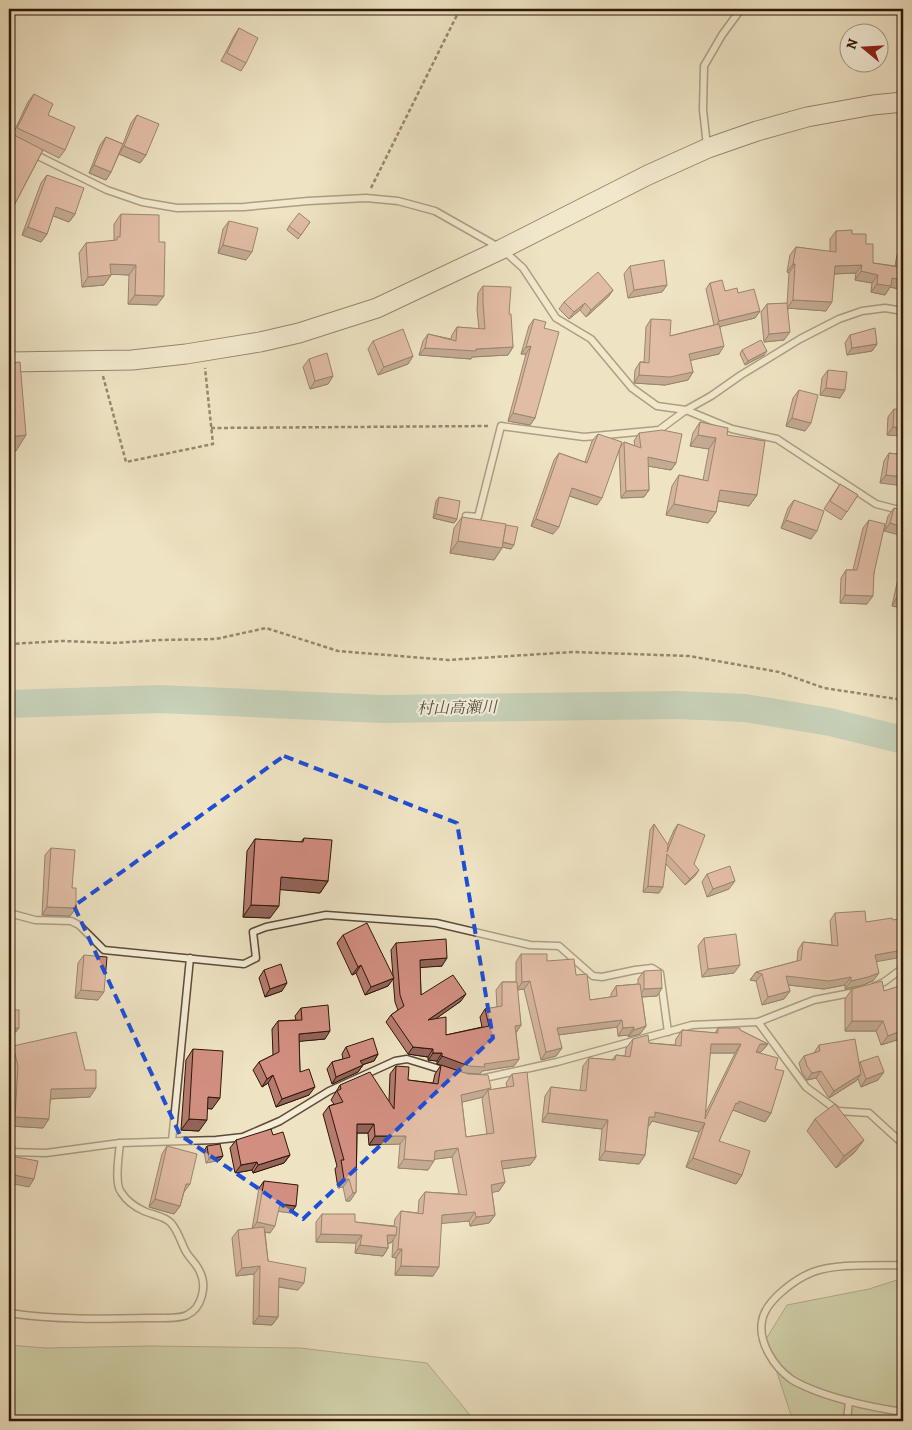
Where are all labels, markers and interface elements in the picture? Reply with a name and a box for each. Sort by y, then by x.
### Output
north arrow [840,22,890,72]
text: N [842,36,863,52]
water label: 村山高瀬川 [417,696,499,720]

